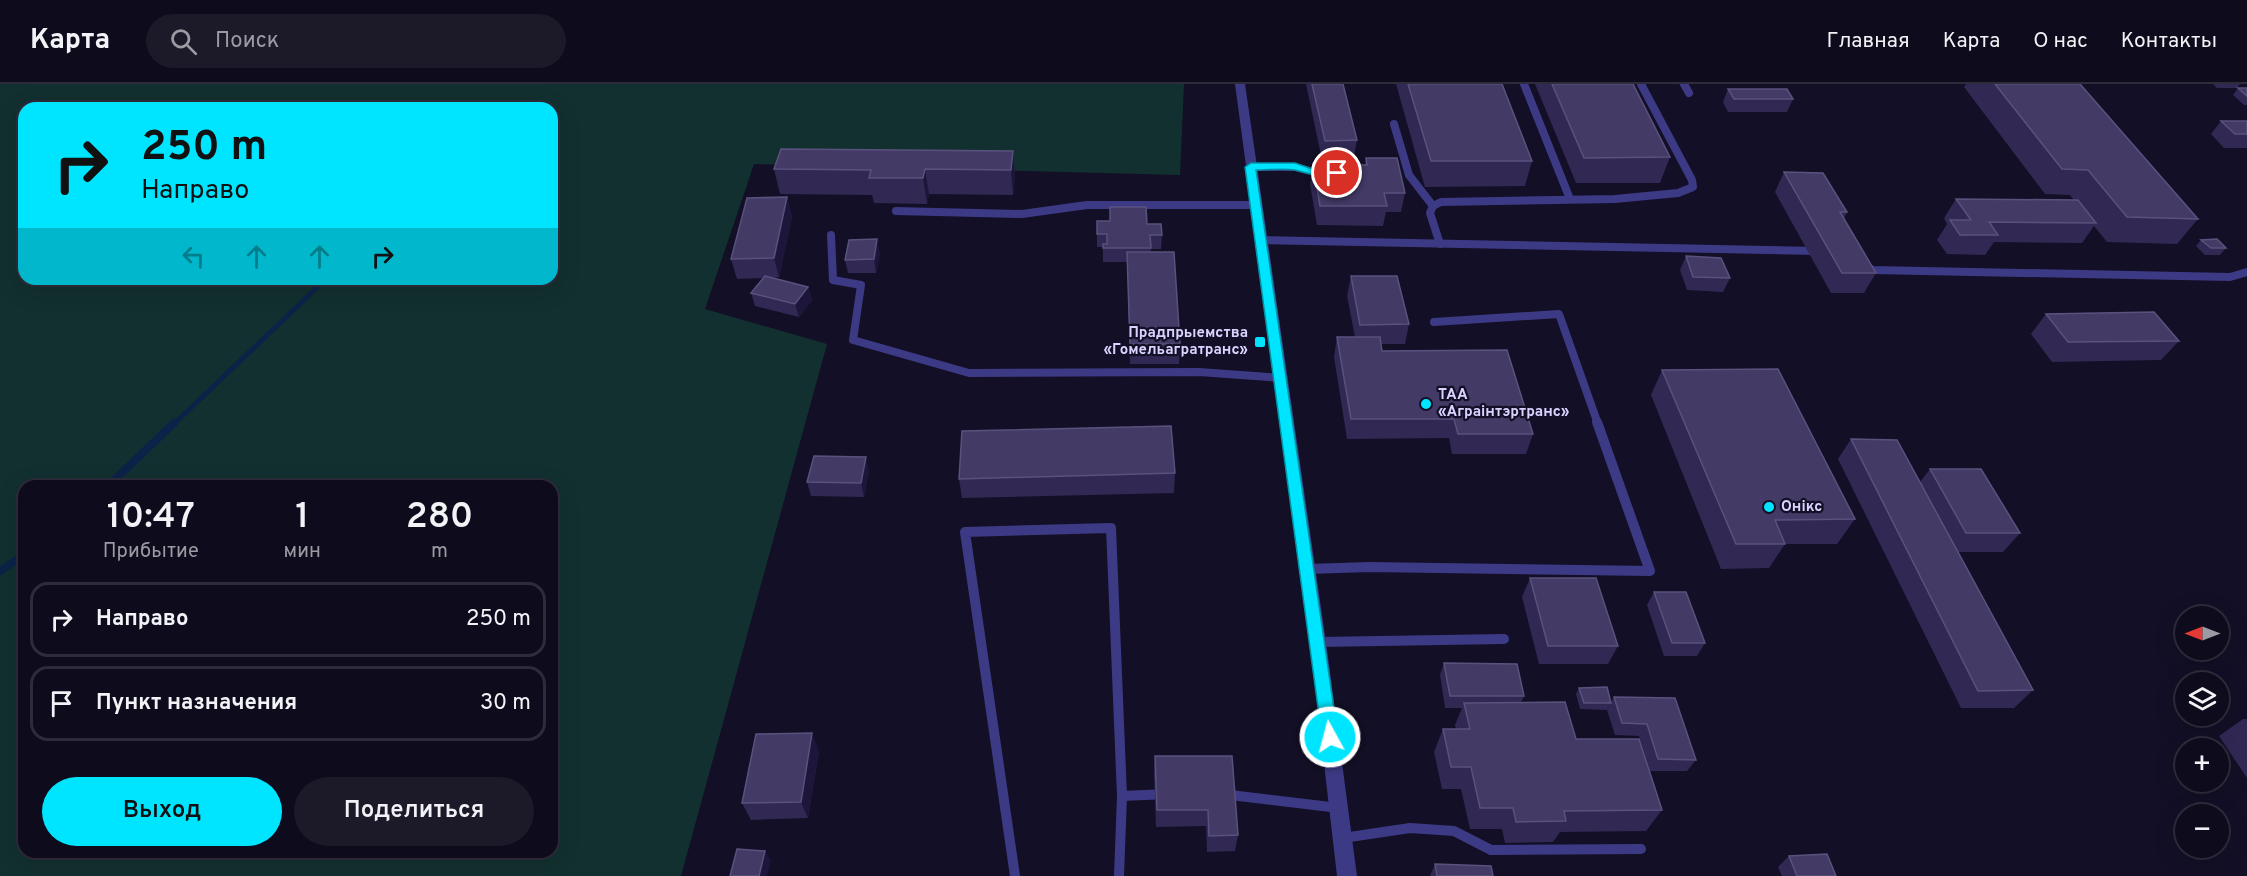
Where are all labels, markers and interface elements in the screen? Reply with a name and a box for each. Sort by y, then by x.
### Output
search box [146,14,566,68]
text: Карта [30,23,110,59]
icon: search [167,25,200,58]
text: Поиск [215,28,279,55]
text: Главная [1826,28,1910,55]
text: Карта [1943,28,2000,55]
text: О нас [2033,28,2088,55]
text: Контакты [2121,28,2217,55]
text: 250 m [141,122,267,175]
icon: right [42,126,120,204]
pin [1311,147,1362,198]
icon: arrive [1320,156,1353,189]
text: Направо [141,174,249,208]
icon: left [177,240,210,273]
icon: ahead [240,240,273,273]
icon: ahead [303,240,336,273]
icon: right [366,240,399,273]
place label: Прадпрыемства «Гомельагратранс» [1104,324,1248,360]
marker: Прадпрыемства «Гомельагратранс» [1253,335,1267,349]
place label: ТАА «Аграінтэртранс» [1438,386,1569,422]
marker: ТАА «Аграінтэртранс» [1419,397,1433,411]
text: 10:47 [107,495,195,541]
text: 1 [295,495,309,541]
text: 280 [406,495,473,541]
place label: Онікс [1781,498,1822,517]
marker: Онікс [1762,500,1776,514]
text: Прибытие [103,539,199,565]
text: мин [284,539,321,565]
text: m [431,539,448,565]
icon: right [45,603,78,636]
text: Направо [96,606,188,633]
text: 250 m [466,606,531,633]
north arrow [2175,606,2229,660]
map controls [2175,606,2229,858]
button: layers [2175,672,2229,726]
icon: arrive [45,687,78,720]
text: Пункт назначения [96,690,297,717]
text: 30 m [480,690,531,717]
position arrow [1298,705,1362,769]
button: + [2175,738,2229,792]
button: Выход [42,777,282,846]
button: Поделиться [294,777,534,846]
button: − [2175,804,2229,858]

